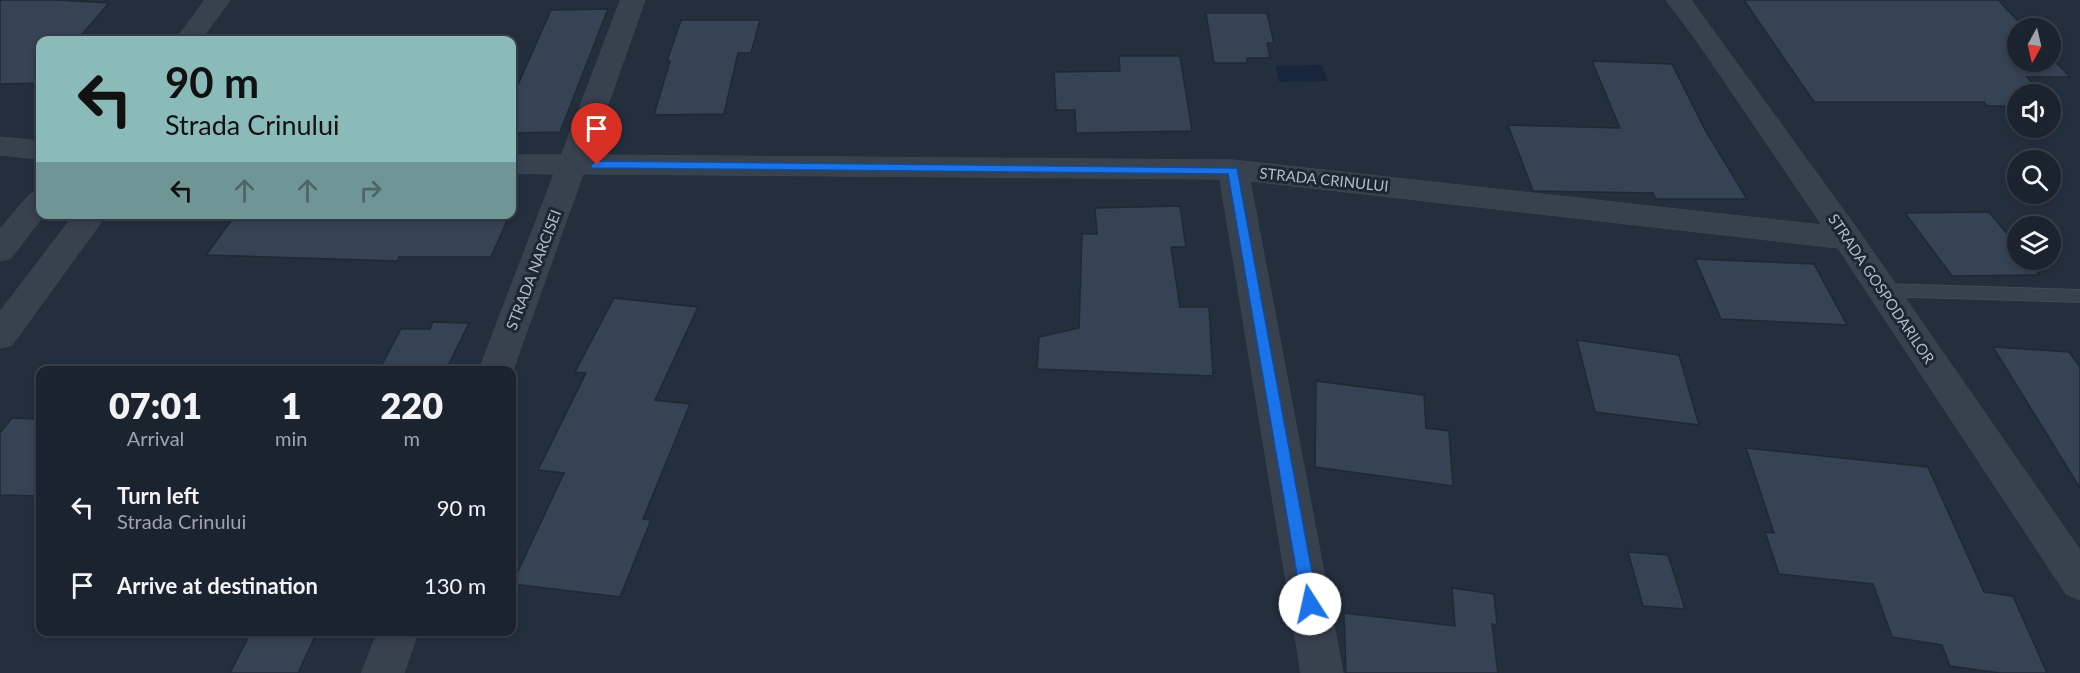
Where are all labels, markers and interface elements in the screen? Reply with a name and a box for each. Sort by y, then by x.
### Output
north arrow [2007,18,2061,72]
map controls [2007,18,2061,270]
text: 90 m [165,57,259,107]
icon: left [66,60,144,138]
button: sound [2007,84,2061,138]
pin [571,103,622,165]
text: Strada Crinului [165,108,340,141]
icon: arrive [580,112,613,145]
button: search [2007,150,2061,204]
street label: STRADA CRINULUI [1259,163,1390,195]
icon: left [165,174,198,207]
icon: ahead [228,174,261,207]
icon: ahead [291,174,324,207]
icon: right [354,174,387,207]
street label: STRADA NARCISEI [502,207,564,332]
street label: STRADA GOSPODARILOR [1825,210,1939,367]
button: layers [2007,216,2061,270]
text: 07:01 [109,383,202,427]
text: 1 [281,383,302,427]
text: 220 [380,383,443,427]
text: Arrival [127,426,184,450]
text: min [275,426,307,450]
text: m [403,426,420,450]
text: Turn left [117,482,199,509]
icon: left [66,491,99,524]
text: 90 m [437,494,486,521]
text: Strada Crinului [117,509,246,533]
icon: arrive [66,569,99,602]
text: Arrive at destination [117,572,318,599]
text: 130 m [424,572,486,599]
position arrow [1278,572,1342,636]

